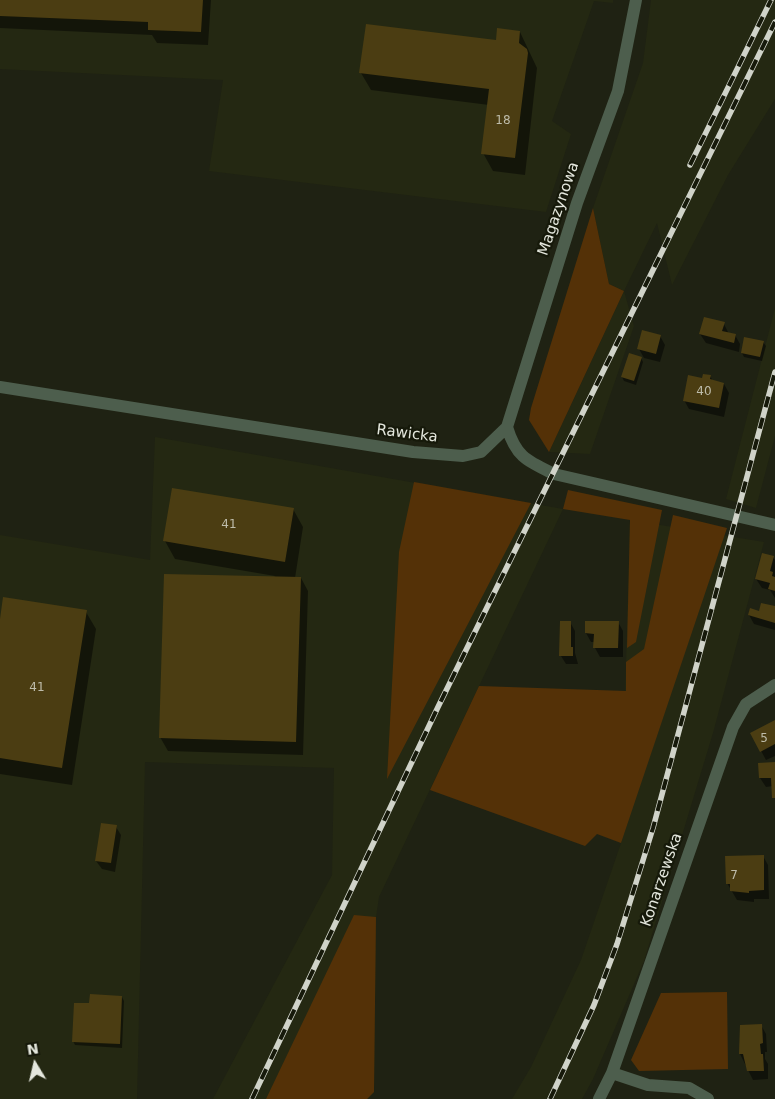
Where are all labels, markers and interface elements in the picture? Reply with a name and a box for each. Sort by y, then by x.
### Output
house number: 18 [495,114,511,128]
street label: Magazynowa [535,160,583,258]
house number: 40 [696,385,712,399]
street label: Rawicka [375,421,439,447]
house number: 41 [221,518,237,532]
house number: 41 [29,681,45,695]
house number: 5 [760,732,768,746]
street label: Konarzewska [638,831,686,929]
house number: 7 [730,869,738,883]
north arrow [10,1039,60,1089]
text: N [26,1040,40,1058]

